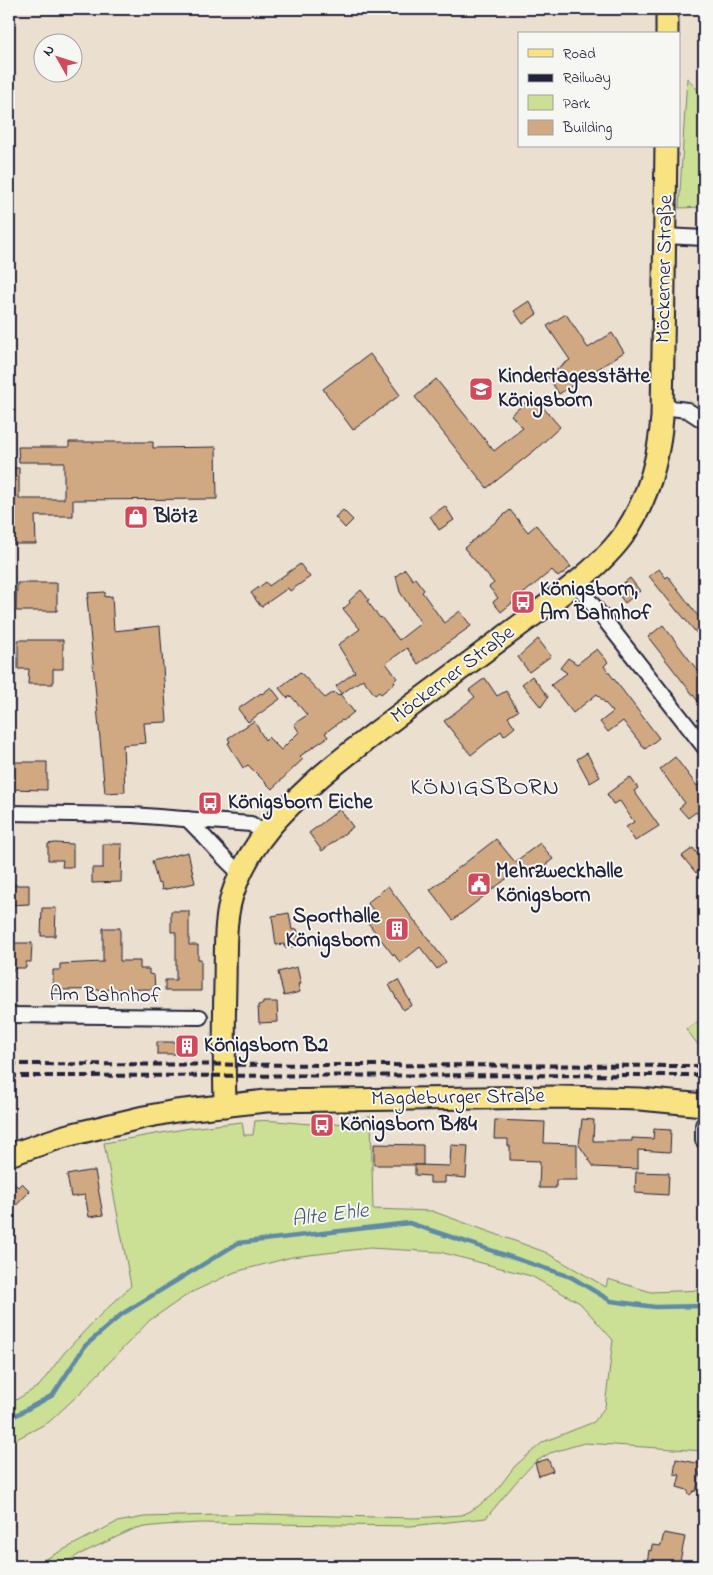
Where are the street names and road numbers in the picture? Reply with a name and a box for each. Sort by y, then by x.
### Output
street label: Möckerner Straße [649,194,681,343]
street label: Möckerner Straße [385,618,522,732]
street label: Am Bahnhof [49,980,161,1012]
street label: Magdeburger Straße [371,1081,546,1117]

